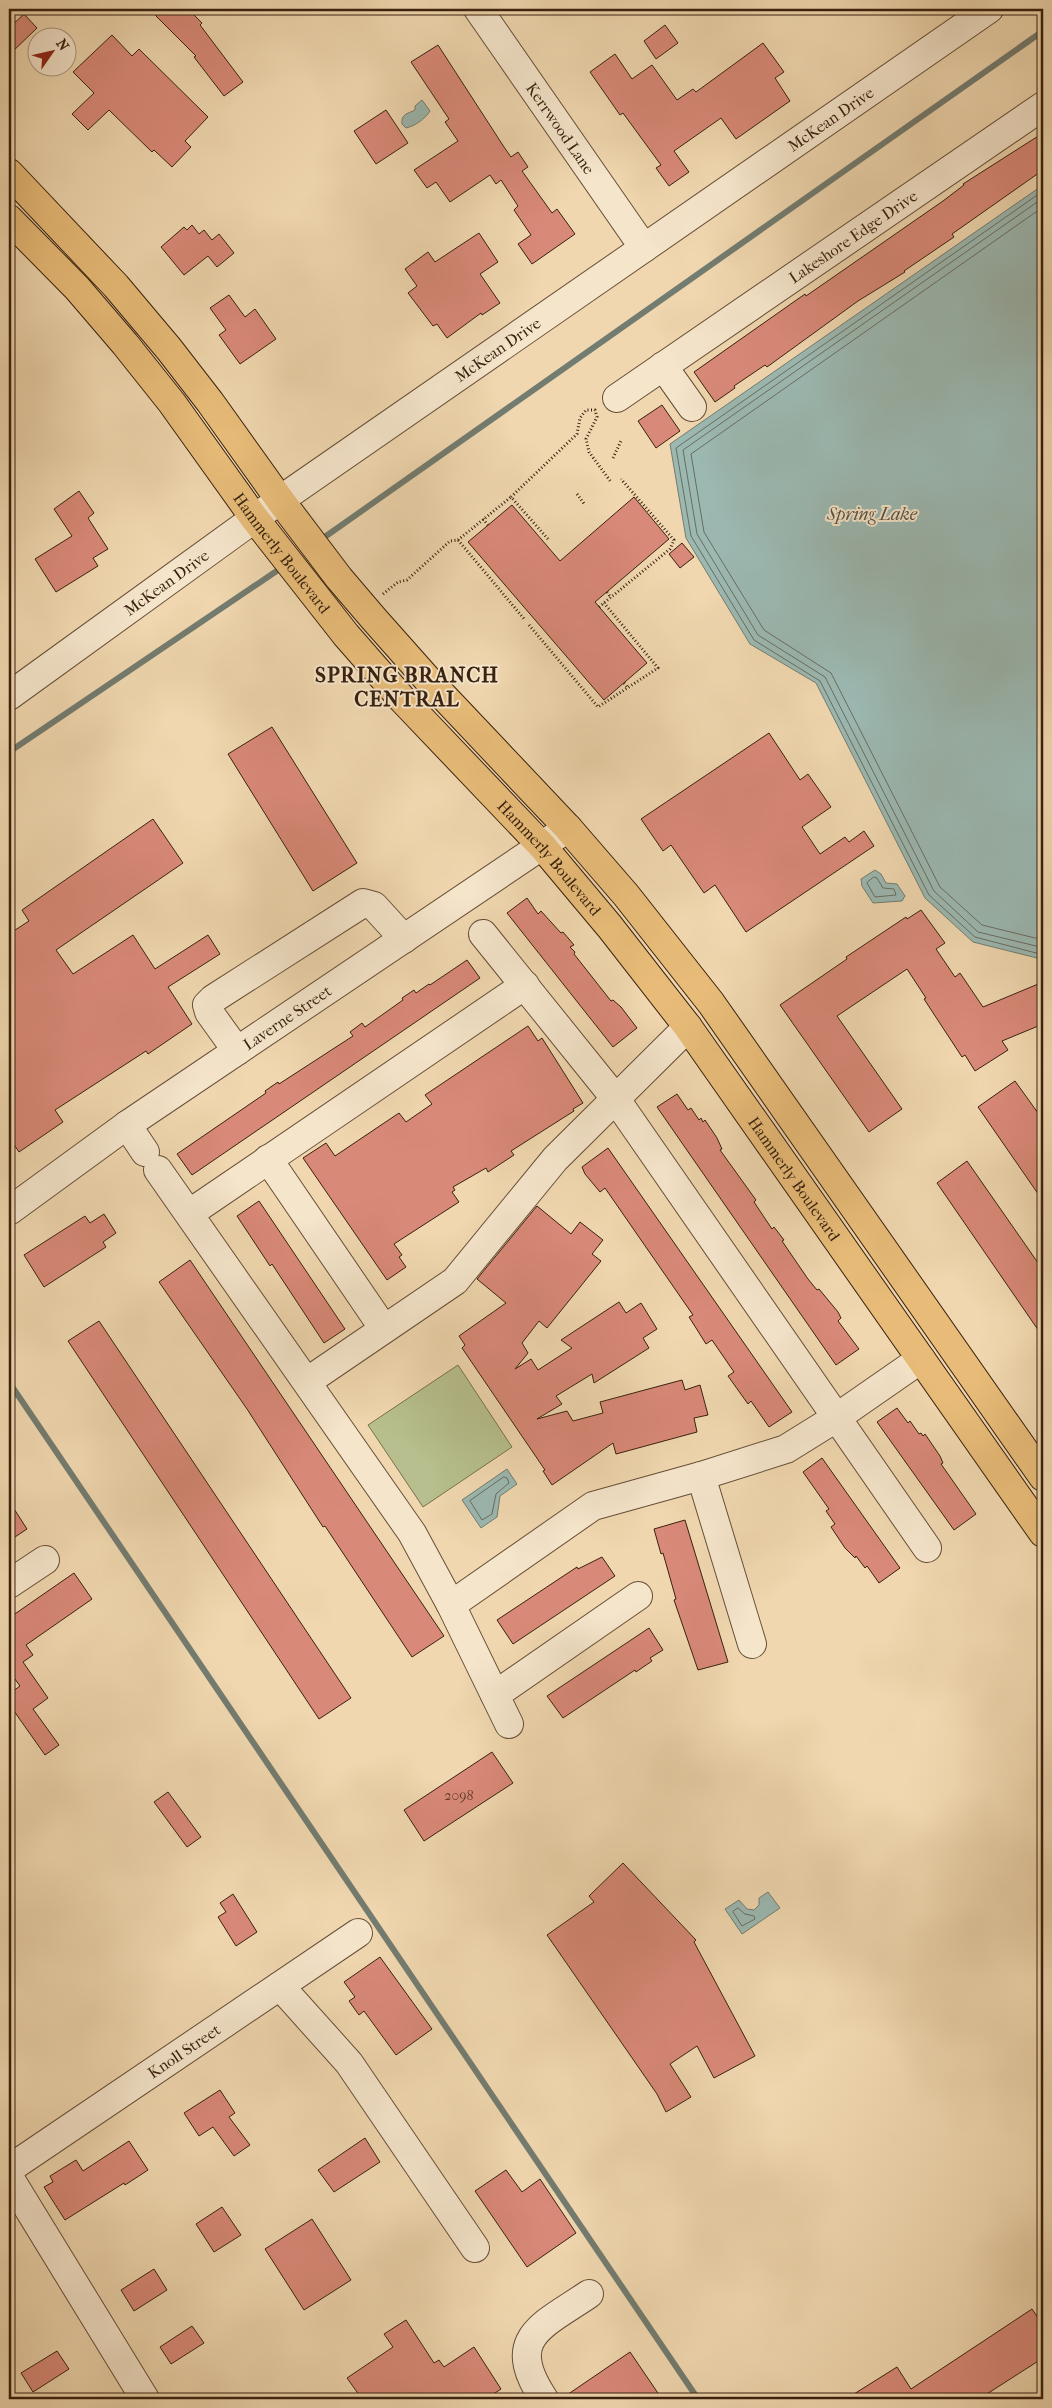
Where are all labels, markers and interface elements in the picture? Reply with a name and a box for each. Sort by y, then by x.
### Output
north arrow [28,28,78,78]
text: N [52,36,73,54]
street label: Kerrwood Lane [522,79,599,178]
street label: McKean Drive [784,83,877,155]
street label: Lakeshore Edge Drive [785,186,921,287]
street label: McKean Drive [451,313,544,386]
street label: Hammerly Boulevard [229,489,334,617]
water label: Spring Lake [826,504,918,525]
street label: McKean Drive [120,546,213,620]
district label: SPRING BRANCH CENTRAL [315,663,499,711]
street label: Hammerly Boulevard [493,796,605,920]
street label: Laverne Street [240,981,335,1054]
street label: Hammerly Boulevard [744,1113,844,1245]
house number: 2098 [444,1787,474,1804]
street label: Knoll Street [144,2020,224,2082]

